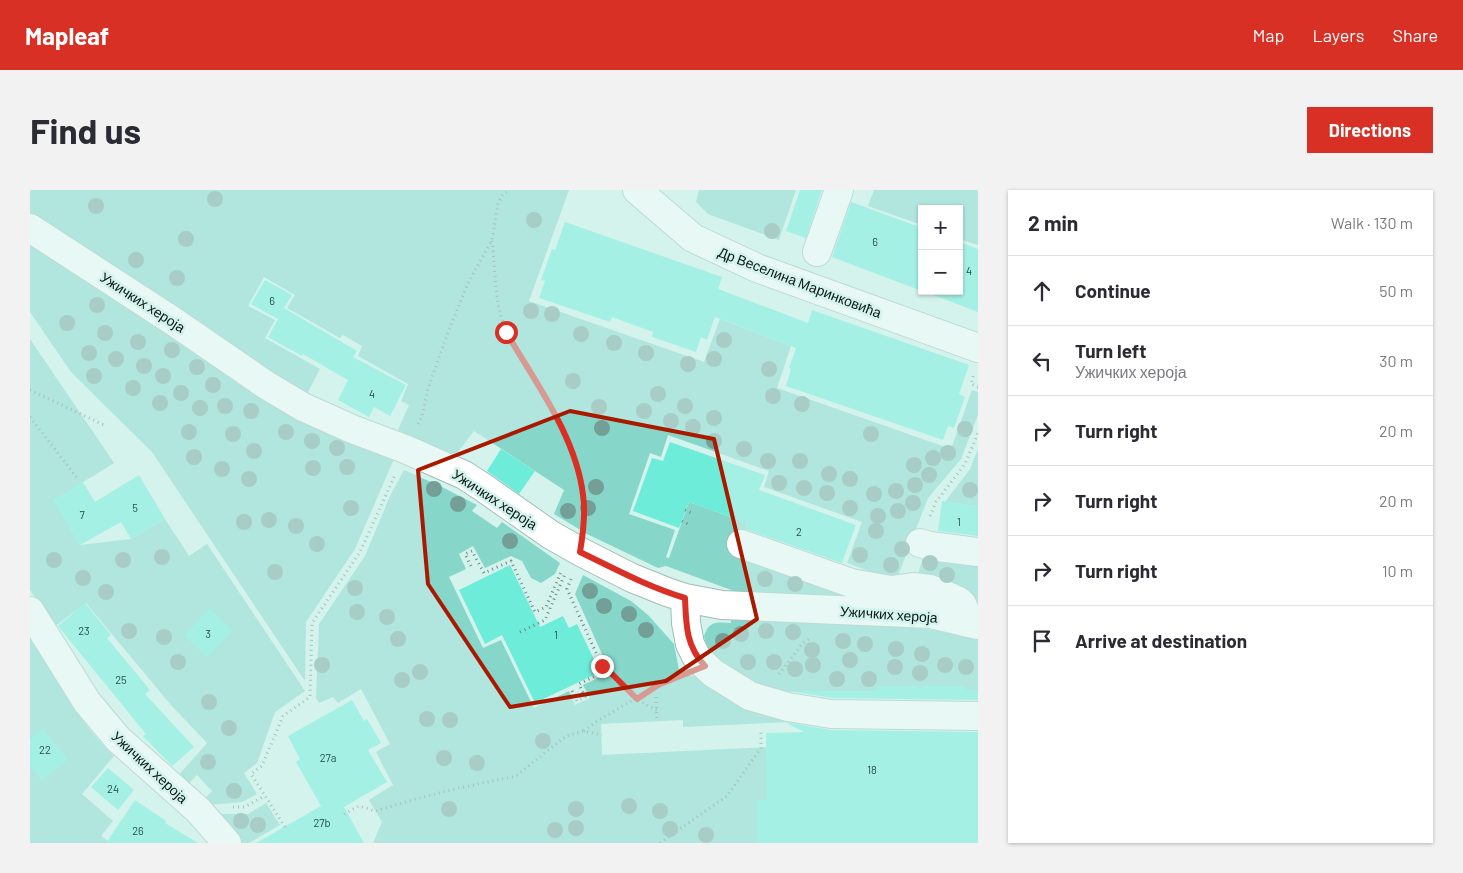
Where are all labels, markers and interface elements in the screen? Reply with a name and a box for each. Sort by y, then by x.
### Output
text: Mapleaf [25,21,109,50]
text: Map [1252,24,1284,46]
text: Layers [1312,24,1365,46]
text: Share [1393,24,1438,46]
button: Directions [1307,107,1433,153]
text: Find us [30,109,141,151]
map controls [918,205,963,295]
button: + [918,205,963,250]
text: 2 min [1028,210,1078,235]
text: Walk · 130 m [1331,213,1413,232]
house number: 6 [872,235,878,248]
street label: Др Веселина Маринковића [716,243,884,321]
button: − [918,250,963,295]
house number: 4 [966,264,972,277]
street label: Ужичких хероја [97,268,189,336]
icon: ahead [1028,277,1056,305]
text: Continue [1075,279,1151,302]
text: 50 m [1379,281,1413,300]
house number: 6 [269,294,275,307]
route start [495,321,518,344]
text: Turn left [1075,339,1146,362]
icon: left [1028,347,1056,375]
text: 30 m [1379,351,1413,370]
text: Ужичких хероја [1075,362,1187,381]
house number: 4 [369,387,375,400]
icon: right [1028,417,1056,445]
text: Turn right [1075,419,1157,442]
text: 20 m [1379,421,1413,440]
street label: Ужичких хероја [449,465,541,533]
icon: right [1028,487,1056,515]
text: Turn right [1075,489,1157,512]
text: 20 m [1379,491,1413,510]
house number: 5 [132,501,138,514]
house number: 7 [79,508,85,521]
house number: 1 [957,515,961,528]
house number: 2 [796,525,802,538]
icon: right [1028,557,1056,585]
text: Turn right [1075,559,1157,582]
text: 10 m [1382,561,1413,580]
street label: Ужичких хероја [840,602,939,626]
house number: 23 [78,624,90,637]
house number: 3 [205,627,211,640]
icon: arrive [1028,627,1056,655]
house number: 1 [554,628,558,641]
text: Arrive at destination [1075,629,1247,652]
route end [591,655,614,678]
house number: 25 [115,673,127,686]
street label: Ужичких хероја [108,727,192,807]
house number: 22 [39,743,51,756]
house number: 27a [320,751,336,764]
house number: 18 [867,763,877,776]
house number: 24 [107,782,119,795]
house number: 27b [313,816,331,829]
house number: 26 [132,824,144,837]

